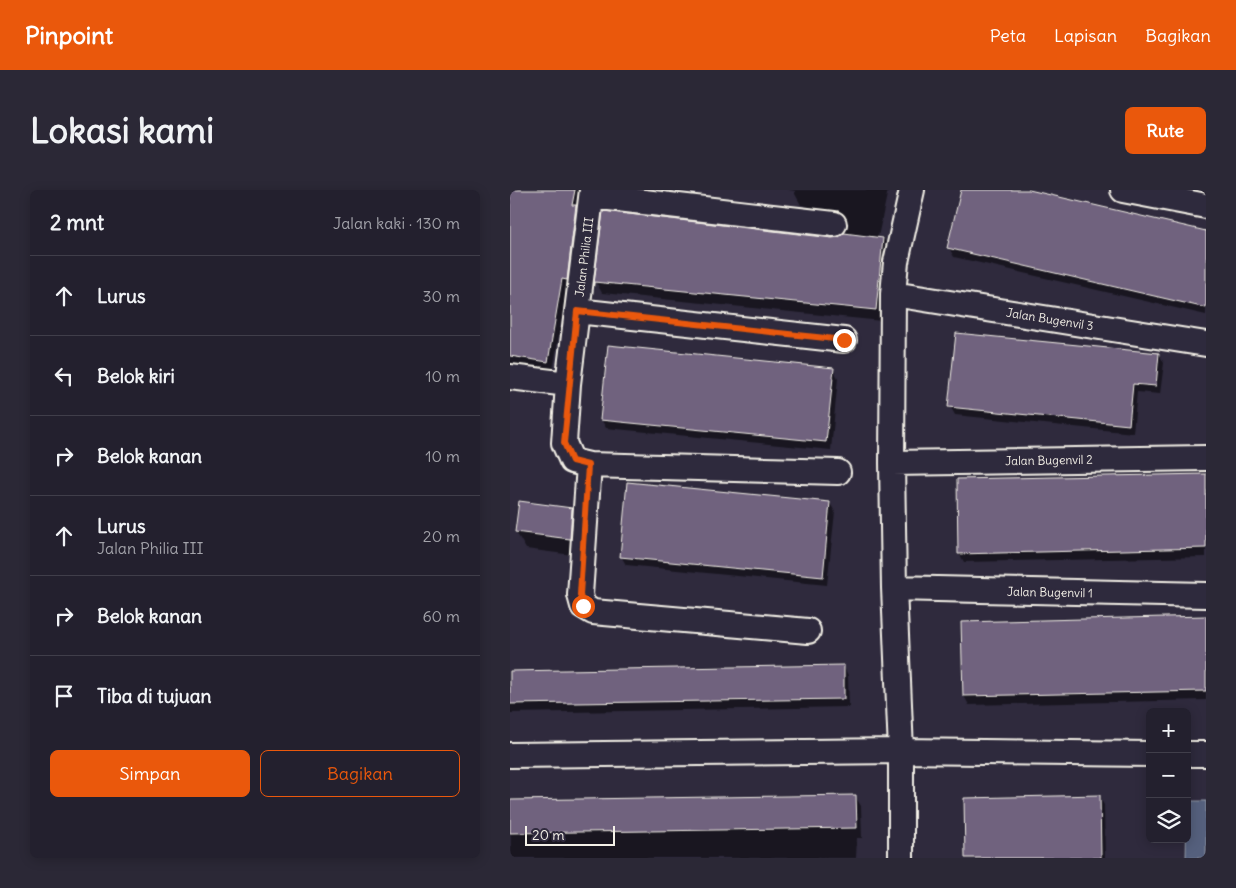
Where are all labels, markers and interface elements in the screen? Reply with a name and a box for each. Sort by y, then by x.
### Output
text: Pinpoint [25,20,113,50]
text: Peta [990,24,1026,47]
text: Lapisan [1054,24,1117,47]
text: Bagikan [1145,24,1211,47]
button: Rute [1125,107,1206,154]
text: Lokasi kami [30,108,214,152]
text: 2 mnt [50,209,104,236]
text: Jalan kaki · 130 m [333,213,460,233]
street label: Jalan Philia III [572,216,596,298]
icon: ahead [50,282,78,310]
text: Lurus [97,284,146,308]
text: 30 m [423,286,460,306]
street label: Jalan Bugenvil 3 [1005,305,1095,333]
route end [833,329,856,352]
icon: left [50,362,78,390]
text: Belok kiri [97,364,175,388]
text: 10 m [425,366,460,386]
icon: right [50,442,78,470]
text: Belok kanan [97,444,202,468]
text: 10 m [425,446,460,466]
street label: Jalan Bugenvil 2 [1005,452,1093,468]
text: Lurus [97,514,146,538]
icon: ahead [50,522,78,550]
text: 20 m [423,526,460,546]
text: Jalan Philia III [97,538,204,558]
street label: Jalan Bugenvil 1 [1007,584,1093,600]
route start [572,595,595,618]
icon: right [50,602,78,630]
text: Belok kanan [97,604,202,628]
text: 60 m [422,606,460,626]
icon: arrive [50,682,78,710]
text: Tiba di tujuan [97,684,212,708]
map controls [1146,708,1191,843]
button: + [1146,708,1191,753]
button: Simpan [50,750,250,797]
button: Bagikan [260,750,460,797]
button: − [1146,753,1191,798]
button: layers [1146,798,1191,843]
scale bar [525,823,615,846]
text: 20 m [532,826,565,844]

